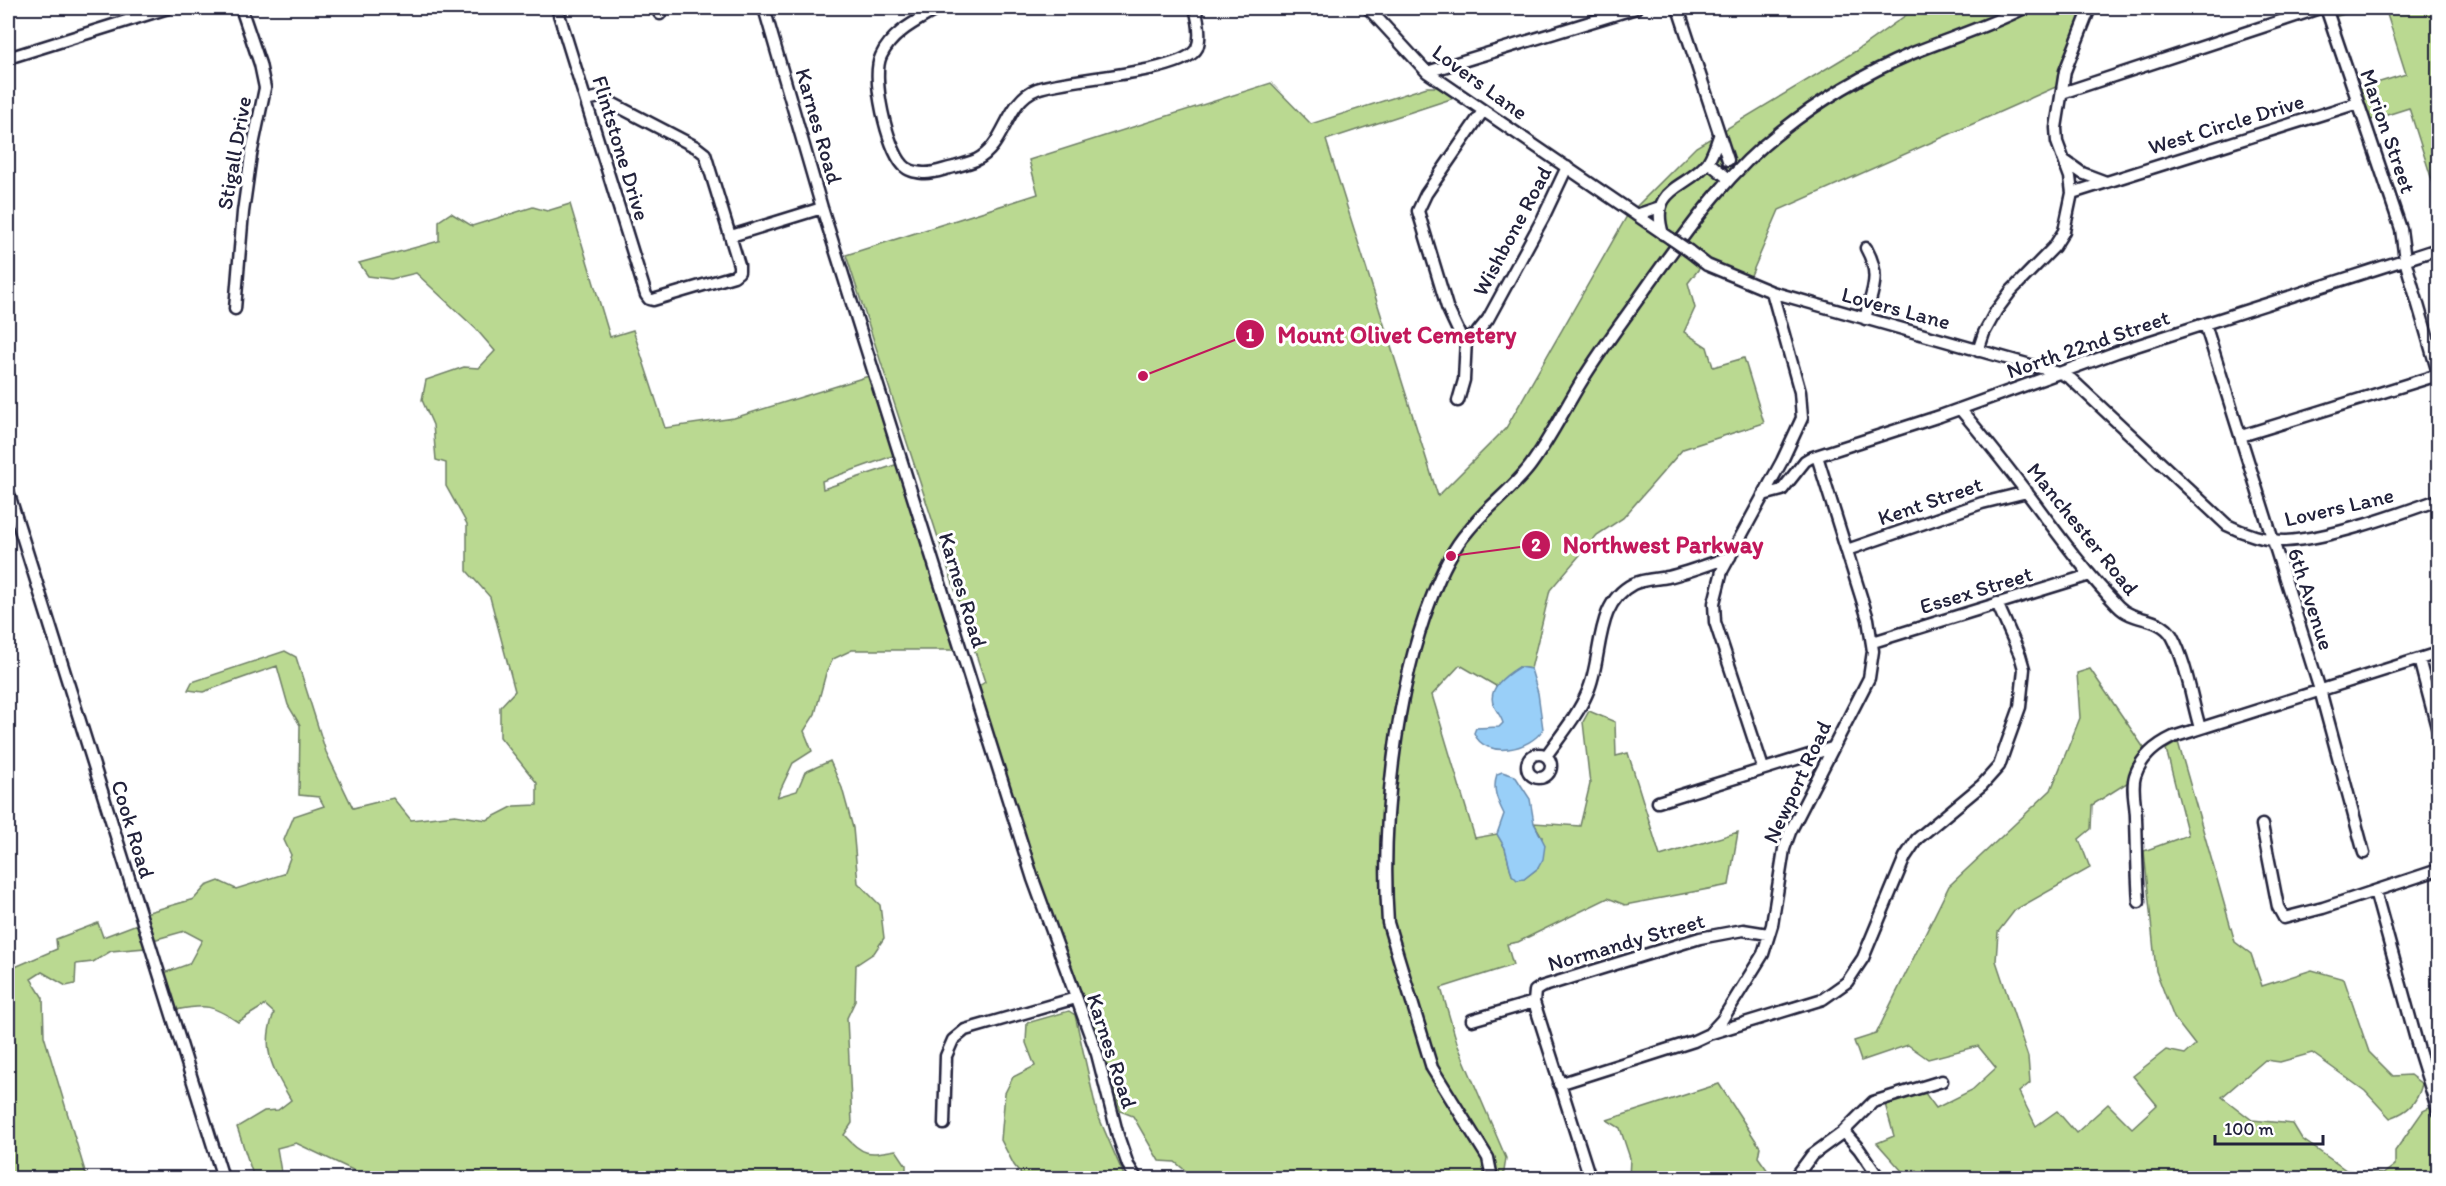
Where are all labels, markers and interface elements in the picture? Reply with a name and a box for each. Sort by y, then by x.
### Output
street label: Lovers Lane [1427,38,1533,126]
street label: Karnes Road [790,65,848,187]
street label: Marion Street [2354,65,2422,197]
street label: Flintstone Drive [586,72,656,224]
street label: West Circle Drive [2145,87,2307,161]
street label: Stigall Drive [211,94,257,212]
street label: Wishbone Road [1466,161,1558,301]
street label: Lovers Lane [1839,281,1953,335]
street label: North 22nd Street [2003,303,2173,385]
callout: Mount Olivet Cemetery [1235,313,1529,355]
text: Mount Olivet Cemetery [1278,320,1517,350]
text: 1 [1246,324,1255,346]
street label: Manchester Road [2021,457,2145,601]
street label: Kent Street [1874,471,1986,531]
street label: Lovers Lane [2282,481,2396,533]
callout: Northwest Parkway [1521,524,1775,566]
street label: Karnes Road [933,529,993,651]
text: Northwest Parkway [1563,530,1764,560]
text: 2 [1531,534,1541,556]
street label: 6th Avenue [2282,544,2340,654]
street label: Essex Street [1916,560,2036,620]
street label: Newport Road [1757,716,1837,848]
street label: Cook Road [105,777,161,881]
street label: Normandy Street [1545,907,1707,977]
street label: Karnes Road [1081,990,1143,1112]
scale bar [2215,1108,2323,1146]
text: 100 m [2224,1118,2274,1140]

